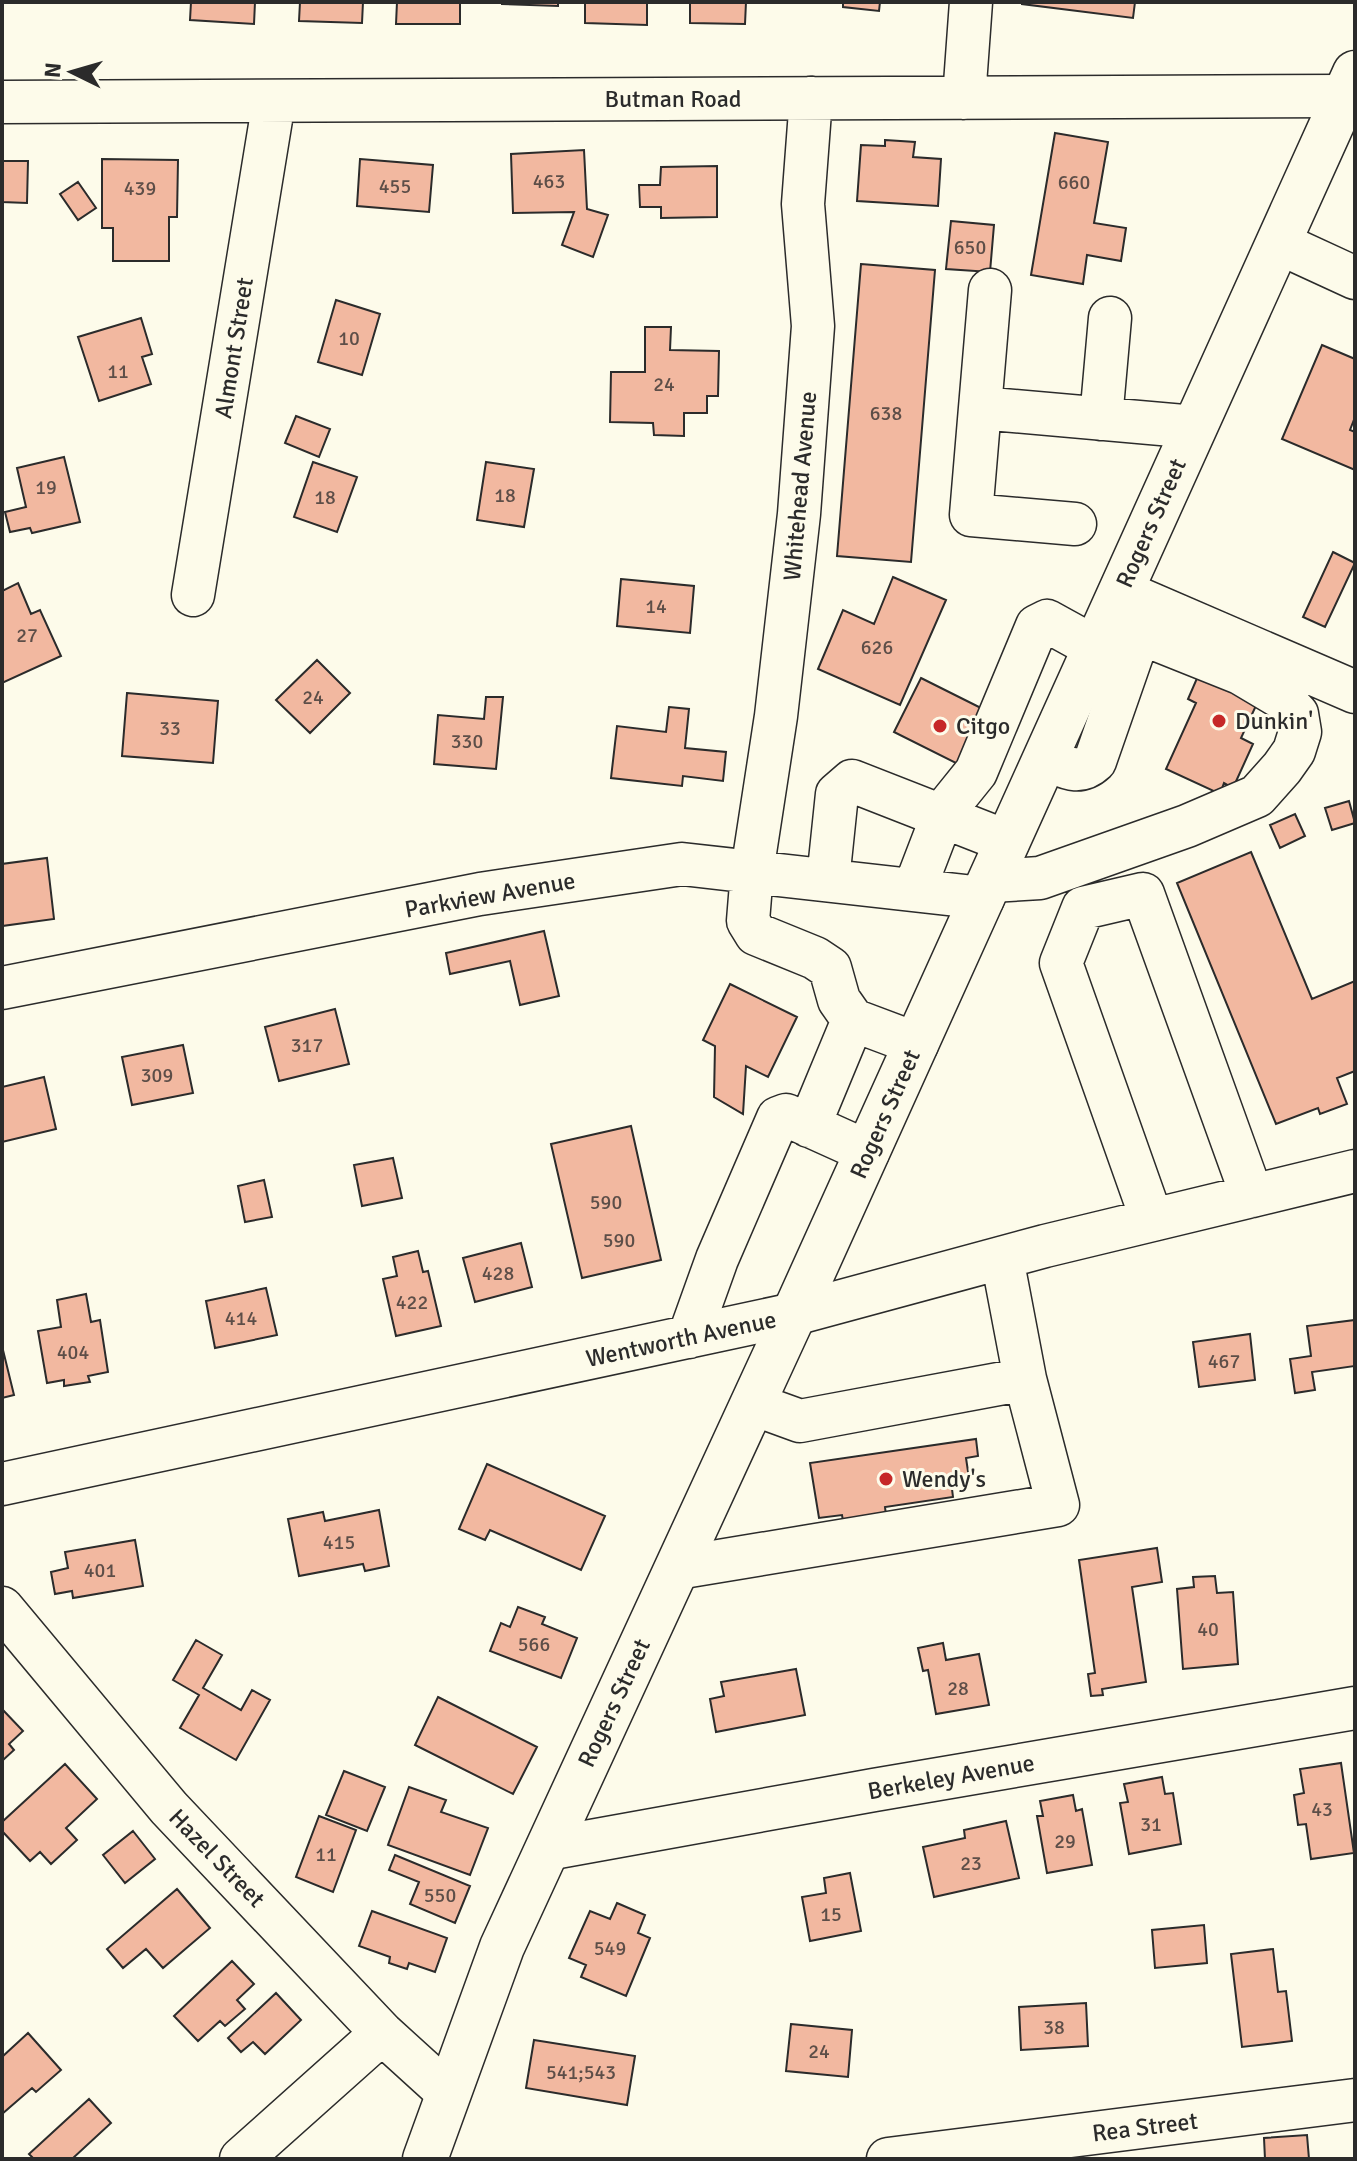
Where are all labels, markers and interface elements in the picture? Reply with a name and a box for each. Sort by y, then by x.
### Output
north arrow [32,32,112,112]
text: N [38,61,67,79]
street label: Butman Road [604,84,742,114]
house number: 463 [533,169,565,194]
house number: 660 [1058,170,1090,195]
house number: 455 [379,174,411,199]
house number: 439 [124,176,156,201]
house number: 650 [954,235,986,260]
street label: Almont Street [208,275,260,421]
house number: 10 [338,326,360,351]
house number: 11 [107,359,129,384]
house number: 24 [653,372,675,397]
street label: Whitehead Avenue [777,390,823,582]
house number: 638 [870,401,902,426]
street label: Rogers Street [1109,454,1193,592]
house number: 19 [35,475,57,500]
house number: 18 [494,483,516,508]
house number: 18 [314,485,336,510]
house number: 14 [645,594,667,619]
house number: 27 [16,623,38,648]
house number: 626 [861,635,893,660]
house number: 24 [302,685,324,710]
place label: Dunkin' [1235,706,1313,736]
place label: Citgo [956,711,1010,741]
marker: Dunkin' [1210,712,1228,730]
house number: 33 [159,716,181,741]
marker: Citgo [931,717,949,735]
house number: 330 [451,729,483,754]
street label: Parkview Avenue [402,865,578,925]
house number: 317 [291,1033,323,1058]
street label: Rogers Street [843,1045,927,1183]
house number: 309 [141,1063,173,1088]
house number: 590 [590,1190,622,1215]
house number: 590 [603,1228,635,1253]
house number: 428 [482,1261,514,1286]
house number: 422 [396,1290,428,1315]
street label: Wentworth Avenue [583,1304,779,1374]
house number: 414 [225,1306,257,1331]
house number: 404 [57,1340,89,1365]
house number: 467 [1208,1349,1240,1374]
place label: Wendy's [902,1464,986,1494]
marker: Wendy's [877,1470,895,1488]
house number: 415 [323,1530,355,1555]
house number: 401 [84,1558,116,1583]
house number: 40 [1197,1617,1219,1642]
house number: 566 [518,1632,550,1657]
street label: Rogers Street [571,1634,657,1772]
house number: 28 [947,1676,969,1701]
street label: Berkeley Avenue [865,1748,1037,1806]
house number: 43 [1311,1797,1333,1822]
street label: Hazel Street [163,1802,271,1914]
house number: 31 [1140,1812,1162,1837]
house number: 29 [1054,1829,1076,1854]
house number: 11 [315,1842,337,1867]
house number: 23 [960,1851,982,1876]
house number: 550 [424,1883,456,1908]
house number: 15 [820,1902,842,1927]
house number: 549 [594,1936,626,1961]
house number: 38 [1043,2015,1065,2040]
house number: 24 [808,2039,830,2064]
house number: 541;543 [546,2060,616,2085]
street label: Rea Street [1091,2106,1199,2148]

